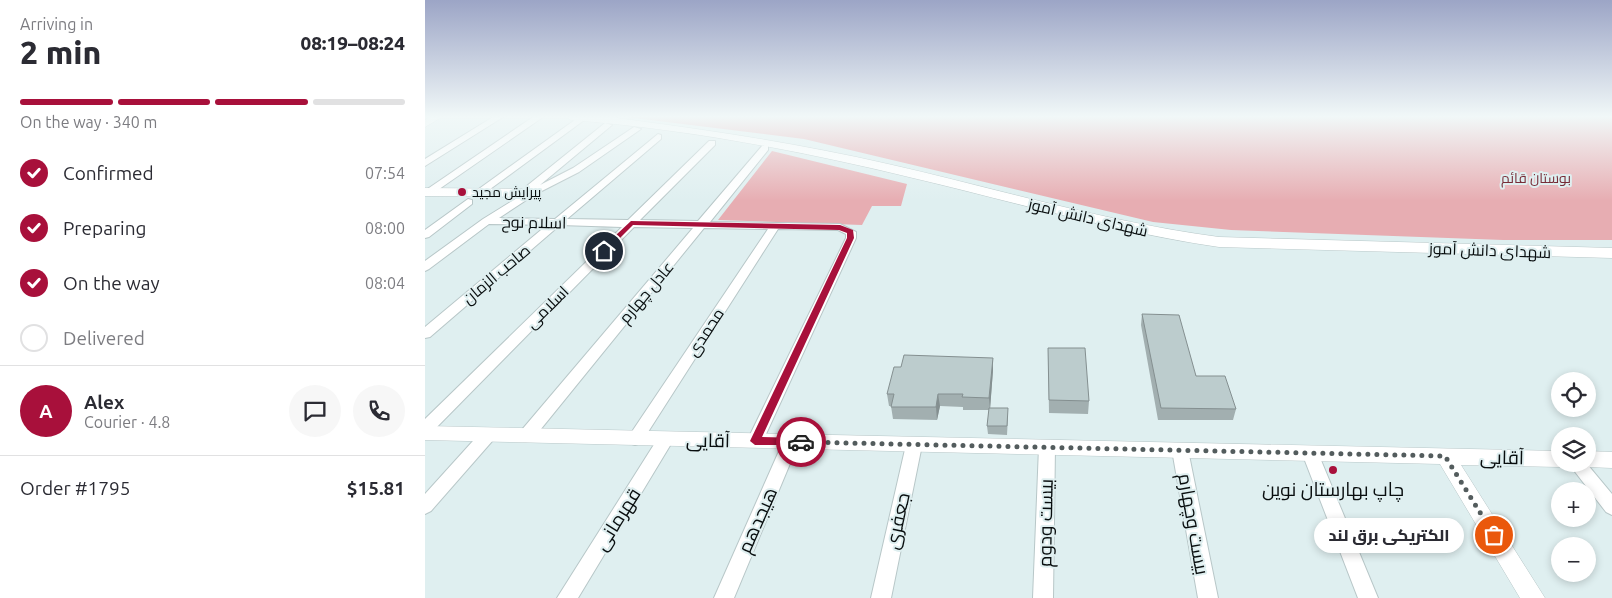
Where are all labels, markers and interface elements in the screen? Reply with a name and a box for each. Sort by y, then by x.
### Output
text: Arriving in [20,15,93,33]
text: 08:19–08:24 [300,32,405,54]
text: 2 min [20,34,101,70]
text: On the way · 340 m [20,113,157,131]
icon: check [20,159,48,187]
text: Confirmed [63,162,154,184]
text: 07:54 [365,164,405,182]
park label: بوستان قائم [1501,170,1571,188]
place label: پیرایش مجید [472,184,542,202]
marker: پیرایش مجید [456,186,468,198]
street label: شهدای دانش آموز [1025,194,1150,242]
street label: اسلام نوح [501,212,567,235]
icon: check [20,214,48,242]
text: Preparing [63,217,147,239]
text: 08:00 [365,219,405,237]
pin [583,230,625,272]
icon: home [590,237,618,265]
street label: شهدای دانش آموز [1427,239,1552,263]
street label: صاحب الزمان [459,241,535,309]
street label: عادل چهارم [615,258,679,328]
icon: check [20,269,48,297]
text: On the way [63,272,160,294]
text: 08:04 [365,274,405,292]
street label: اسلامی [522,282,573,333]
street label: محمدی [683,305,729,360]
text: Delivered [63,327,145,349]
map controls [1551,372,1596,582]
button: locate [1551,372,1596,417]
button: chat [289,385,341,437]
button: phone [353,385,405,437]
text: Alex [84,391,124,413]
text: A [39,400,53,422]
text: Courier · 4.8 [84,413,170,431]
courier [776,417,826,467]
button: layers [1551,427,1596,472]
icon: car [787,428,815,456]
street label: آقایی [686,429,730,452]
street label: آقایی [1480,446,1524,469]
marker: چاپ بهارستان نوين [1327,464,1339,476]
street label: بیست وچهارم [1171,471,1214,577]
text: Order #1795 [20,477,130,499]
text: $15.81 [347,477,405,499]
street label: بیست ودوم [1033,478,1060,568]
place label: چاپ بهارستان نوين [1262,478,1404,502]
button: + [1551,482,1596,527]
street label: قهرمانی [589,484,646,555]
street label: هیجدهم [733,484,784,558]
street label: جعفری [880,491,915,552]
pin [1473,514,1515,556]
callout: الکتریکی برق لند [1314,518,1464,552]
icon: bag [1480,521,1508,549]
text: الکتریکی برق لند [1328,526,1450,544]
button: − [1551,537,1596,582]

